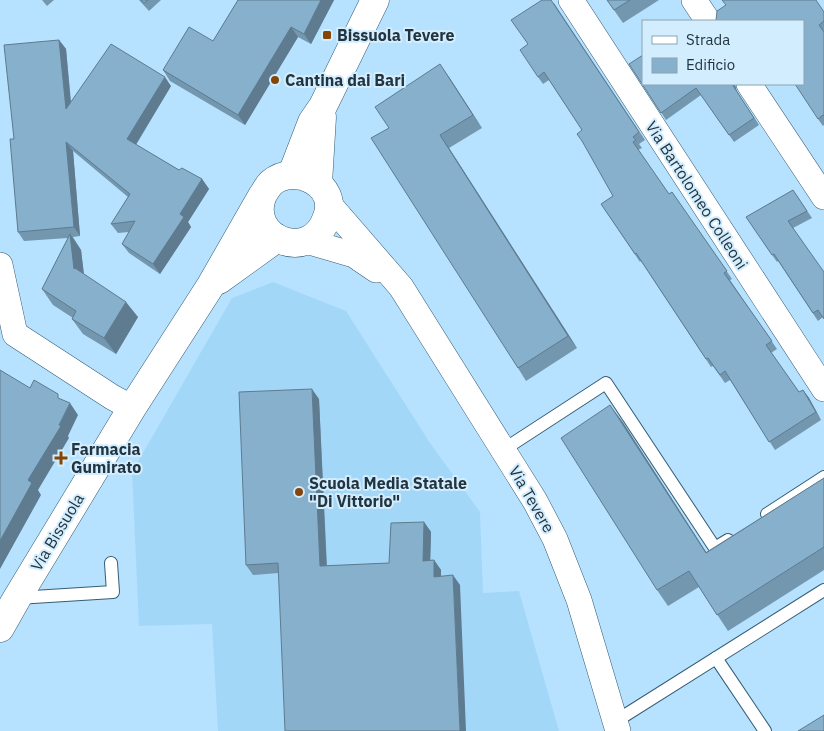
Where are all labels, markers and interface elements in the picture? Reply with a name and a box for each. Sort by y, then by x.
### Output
legend [642,20,804,85]
place label: Bissuola Tevere [337,25,455,45]
marker: Bissuola Tevere [321,29,333,41]
text: Strada [686,30,730,49]
text: Edificio [686,55,735,74]
place label: Cantina dai Bari [285,70,405,90]
marker: Cantina dai Bari [269,74,281,86]
street label: Via Bartolomeo Colleoni [642,117,752,273]
place label: Farmacia Gumirato [71,439,141,477]
marker: Farmacia Gumirato [55,452,67,464]
street label: Via Tevere [505,462,559,536]
place label: Scuola Media Statale "Di Vittorio" [309,473,467,511]
marker: Scuola Media Statale "Di Vittorio" [293,486,305,498]
street label: Via Bissuola [26,489,88,574]

